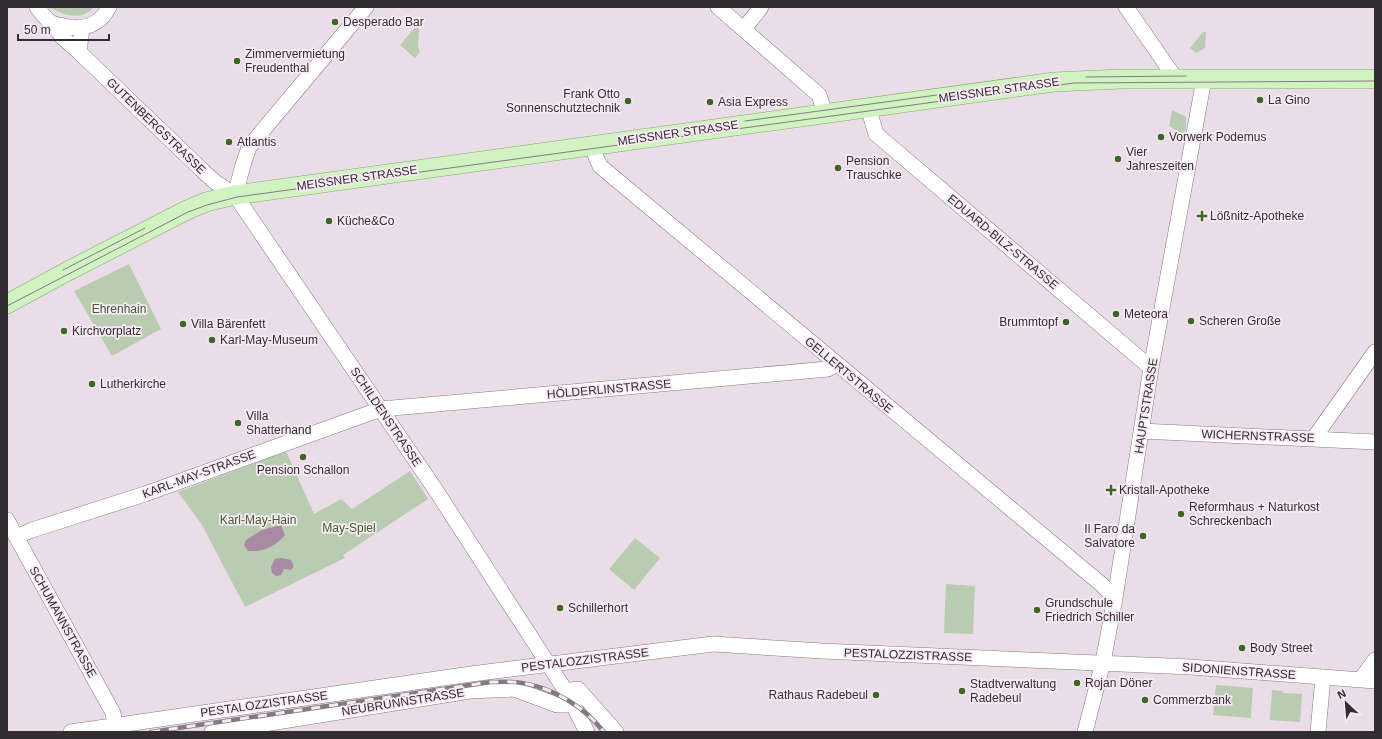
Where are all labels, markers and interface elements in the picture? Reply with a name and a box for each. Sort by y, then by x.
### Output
place label: Desperado Bar [343,15,424,29]
scale bar [18,16,109,42]
marker: Desperado Bar [330,17,340,27]
text: 50 m [24,23,51,37]
place label: Zimmervermietung Freudenthal [245,47,345,75]
marker: Zimmervermietung Freudenthal [232,56,242,66]
street label: GUTENBERGSTRASSE [104,75,208,177]
street label: MEISSNER STRASSE [938,75,1060,105]
place label: Frank Otto Sonnenschutztechnik [506,87,621,115]
place label: La Gino [1268,93,1310,107]
place label: Asia Express [718,95,788,109]
marker: La Gino [1255,95,1265,105]
marker: Frank Otto Sonnenschutztechnik [623,96,633,106]
marker: Asia Express [705,97,715,107]
street label: MEISSNER STRASSE [617,118,739,148]
place label: Vorwerk Podemus [1169,130,1266,144]
marker: Vorwerk Podemus [1156,132,1166,142]
place label: Atlantis [237,135,276,149]
marker: Atlantis [224,137,234,147]
place label: Vier Jahreszeiten [1126,145,1194,173]
place label: Pension Trauschke [846,154,902,182]
marker: Vier Jahreszeiten [1113,154,1123,164]
street label: MEISSNER STRASSE [296,163,418,193]
marker: Pension Trauschke [833,163,843,173]
street label: EDUARD-BILZ-STRASSE [945,192,1061,292]
place label: Lößnitz-Apotheke [1210,209,1304,223]
marker: Lößnitz-Apotheke [1197,211,1207,221]
place label: Küche&Co [337,214,395,228]
marker: Küche&Co [324,216,334,226]
park label: Ehrenhain [92,302,146,316]
place label: Meteora [1124,307,1168,321]
marker: Meteora [1111,309,1121,319]
place label: Scheren Große [1199,314,1281,328]
place label: Brummtopf [999,315,1059,329]
marker: Scheren Große [1186,316,1196,326]
place label: Villa Bärenfett [191,317,266,331]
marker: Brummtopf [1061,317,1071,327]
marker: Villa Bärenfett [178,319,188,329]
place label: Kirchvorplatz [72,324,141,338]
marker: Kirchvorplatz [59,326,69,336]
place label: Karl-May-Museum [220,333,318,347]
street label: GELLERTSTRASSE [802,334,896,416]
marker: Karl-May-Museum [207,335,217,345]
street label: HAUPTSTRASSE [1132,357,1160,455]
street label: SCHILDENSTRASSE [348,365,424,469]
place label: Lutherkirche [100,377,166,391]
street label: HÖLDERLINSTRASSE [546,377,672,401]
marker: Lutherkirche [87,379,97,389]
place label: Villa Shatterhand [246,409,311,437]
marker: Villa Shatterhand [233,418,243,428]
street label: WICHERNSTRASSE [1201,427,1315,445]
street label: KARL-MAY-STRASSE [141,447,257,501]
marker: Pension Schallon [298,452,308,462]
place label: Pension Schallon [257,463,349,477]
place label: Kristall-Apotheke [1119,483,1210,497]
marker: Kristall-Apotheke [1106,485,1116,495]
place label: Reformhaus + Naturkost Schreckenbach [1189,500,1320,528]
marker: Reformhaus + Naturkost Schreckenbach [1176,509,1186,519]
park label: Karl-May-Hain [220,513,296,527]
park label: May-Spiel [322,521,376,535]
place label: Il Faro da Salvatore [1084,522,1135,550]
marker: Il Faro da Salvatore [1138,531,1148,541]
street label: SCHUMANNSTRASSE [26,564,100,680]
place label: Grundschule Friedrich Schiller [1045,596,1134,624]
place label: Schillerhort [568,601,629,615]
marker: Schillerhort [555,603,565,613]
marker: Grundschule Friedrich Schiller [1032,605,1042,615]
place label: Body Street [1250,641,1313,655]
marker: Body Street [1237,643,1247,653]
street label: PESTALOZZISTRASSE [520,645,650,675]
street label: PESTALOZZISTRASSE [844,646,972,664]
street label: SIDONIENSTRASSE [1182,660,1296,682]
place label: Rojan Döner [1085,676,1152,690]
place label: Stadtverwaltung Radebeul [970,677,1056,705]
marker: Rojan Döner [1072,678,1082,688]
north arrow [1326,683,1366,723]
street label: NEUBRUNNSTRASSE [341,685,465,719]
marker: Stadtverwaltung Radebeul [957,686,967,696]
text: N [1335,687,1348,701]
street label: PESTALOZZISTRASSE [199,688,329,720]
place label: Rathaus Radebeul [769,688,868,702]
marker: Rathaus Radebeul [871,690,881,700]
place label: Commerzbank [1153,693,1232,707]
marker: Commerzbank [1140,695,1150,705]

